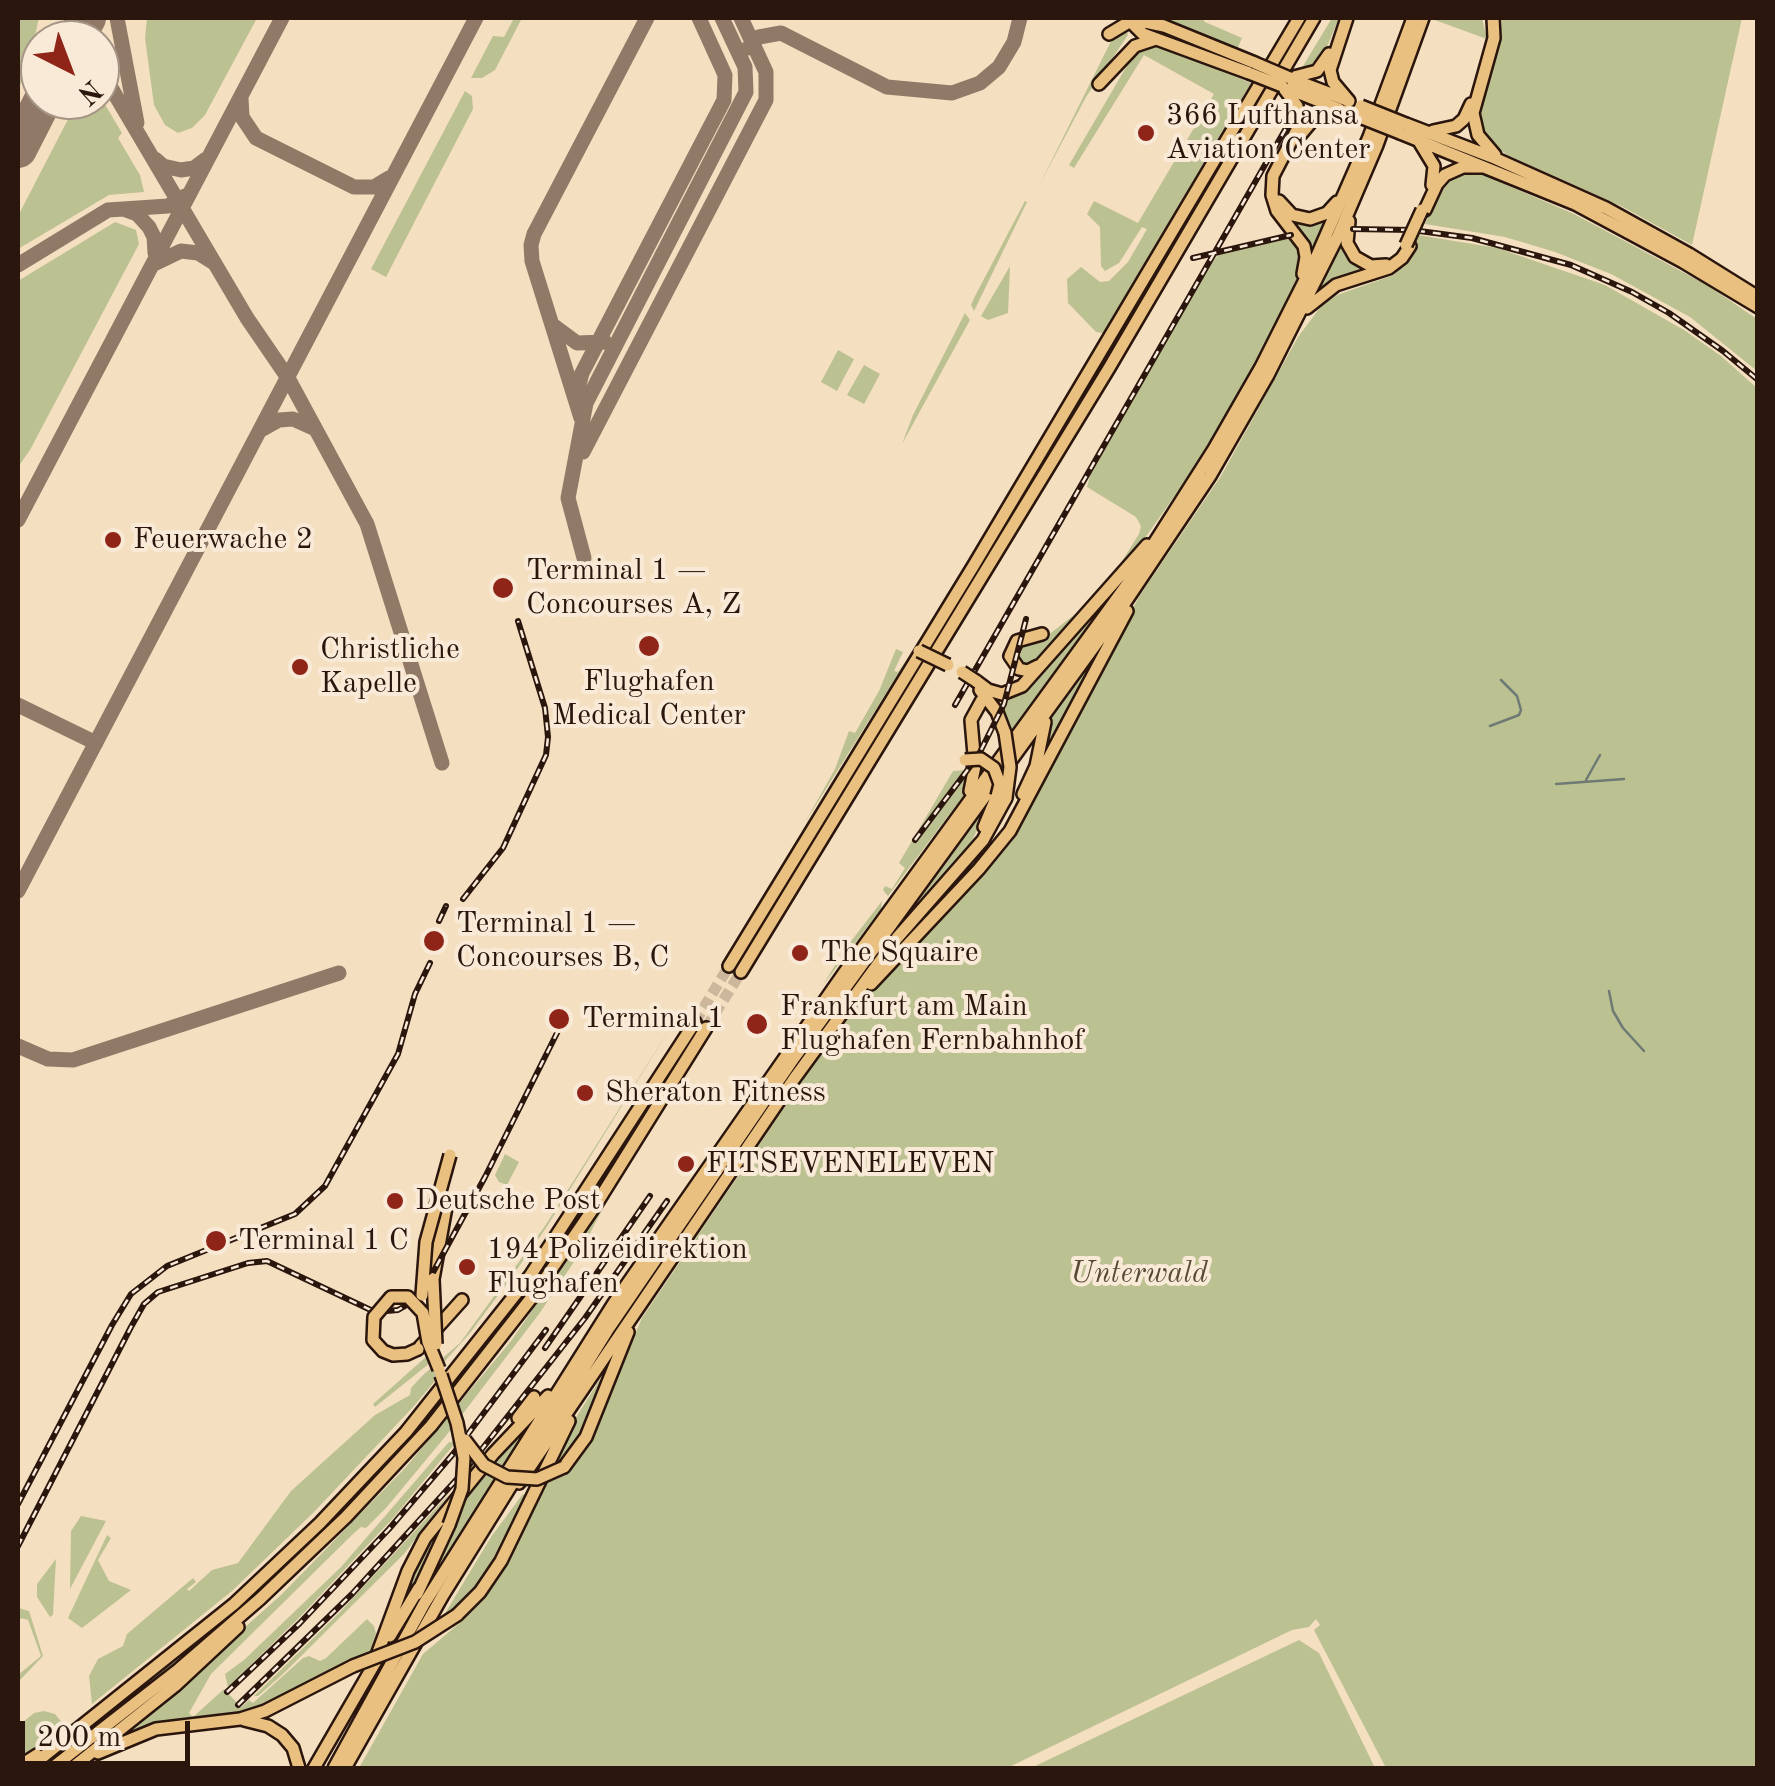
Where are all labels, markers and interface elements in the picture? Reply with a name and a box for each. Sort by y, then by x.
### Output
north arrow [20,20,120,120]
text: N [71,73,106,108]
place label: 366 Lufthansa Aviation Center [1166,98,1371,168]
marker: 366 Lufthansa Aviation Center [1135,122,1157,144]
place label: Feuerwache 2 [133,522,313,558]
marker: Feuerwache 2 [102,529,124,551]
place label: Terminal 1 — Concourses A, Z [526,553,741,624]
marker: Terminal 1 — Concourses A, Z [490,575,516,601]
place label: Christliche Kapelle [320,632,460,702]
marker: Flughafen Medical Center [636,633,662,659]
marker: Christliche Kapelle [289,656,311,678]
place label: Flughafen Medical Center [552,664,746,734]
place label: Terminal 1 — Concourses B, C [456,906,669,976]
marker: Terminal 1 — Concourses B, C [421,928,447,954]
place label: The Squaire [820,935,979,971]
marker: The Squaire [789,942,811,964]
place label: Frankfurt am Main Flughafen Fernbahnhof [780,989,1084,1060]
place label: Terminal 1 [582,1001,724,1037]
marker: Terminal 1 [546,1006,572,1032]
marker: Frankfurt am Main Flughafen Fernbahnhof [744,1011,770,1037]
place label: Sheraton Fitness [605,1075,826,1111]
marker: Sheraton Fitness [574,1082,596,1104]
place label: FITSEVENELEVEN [706,1146,994,1182]
marker: FITSEVENELEVEN [675,1153,697,1175]
place label: Deutsche Post [415,1183,601,1219]
marker: Deutsche Post [384,1190,406,1212]
place label: Terminal 1 C [238,1223,409,1259]
marker: Terminal 1 C [203,1228,229,1254]
place label: 194 Polizeidirektion Flughafen [487,1232,748,1302]
marker: 194 Polizeidirektion Flughafen [456,1256,478,1278]
park label: Unterwald [1070,1256,1208,1292]
scale bar [25,1701,195,1763]
text: 200 m [37,1723,121,1753]

